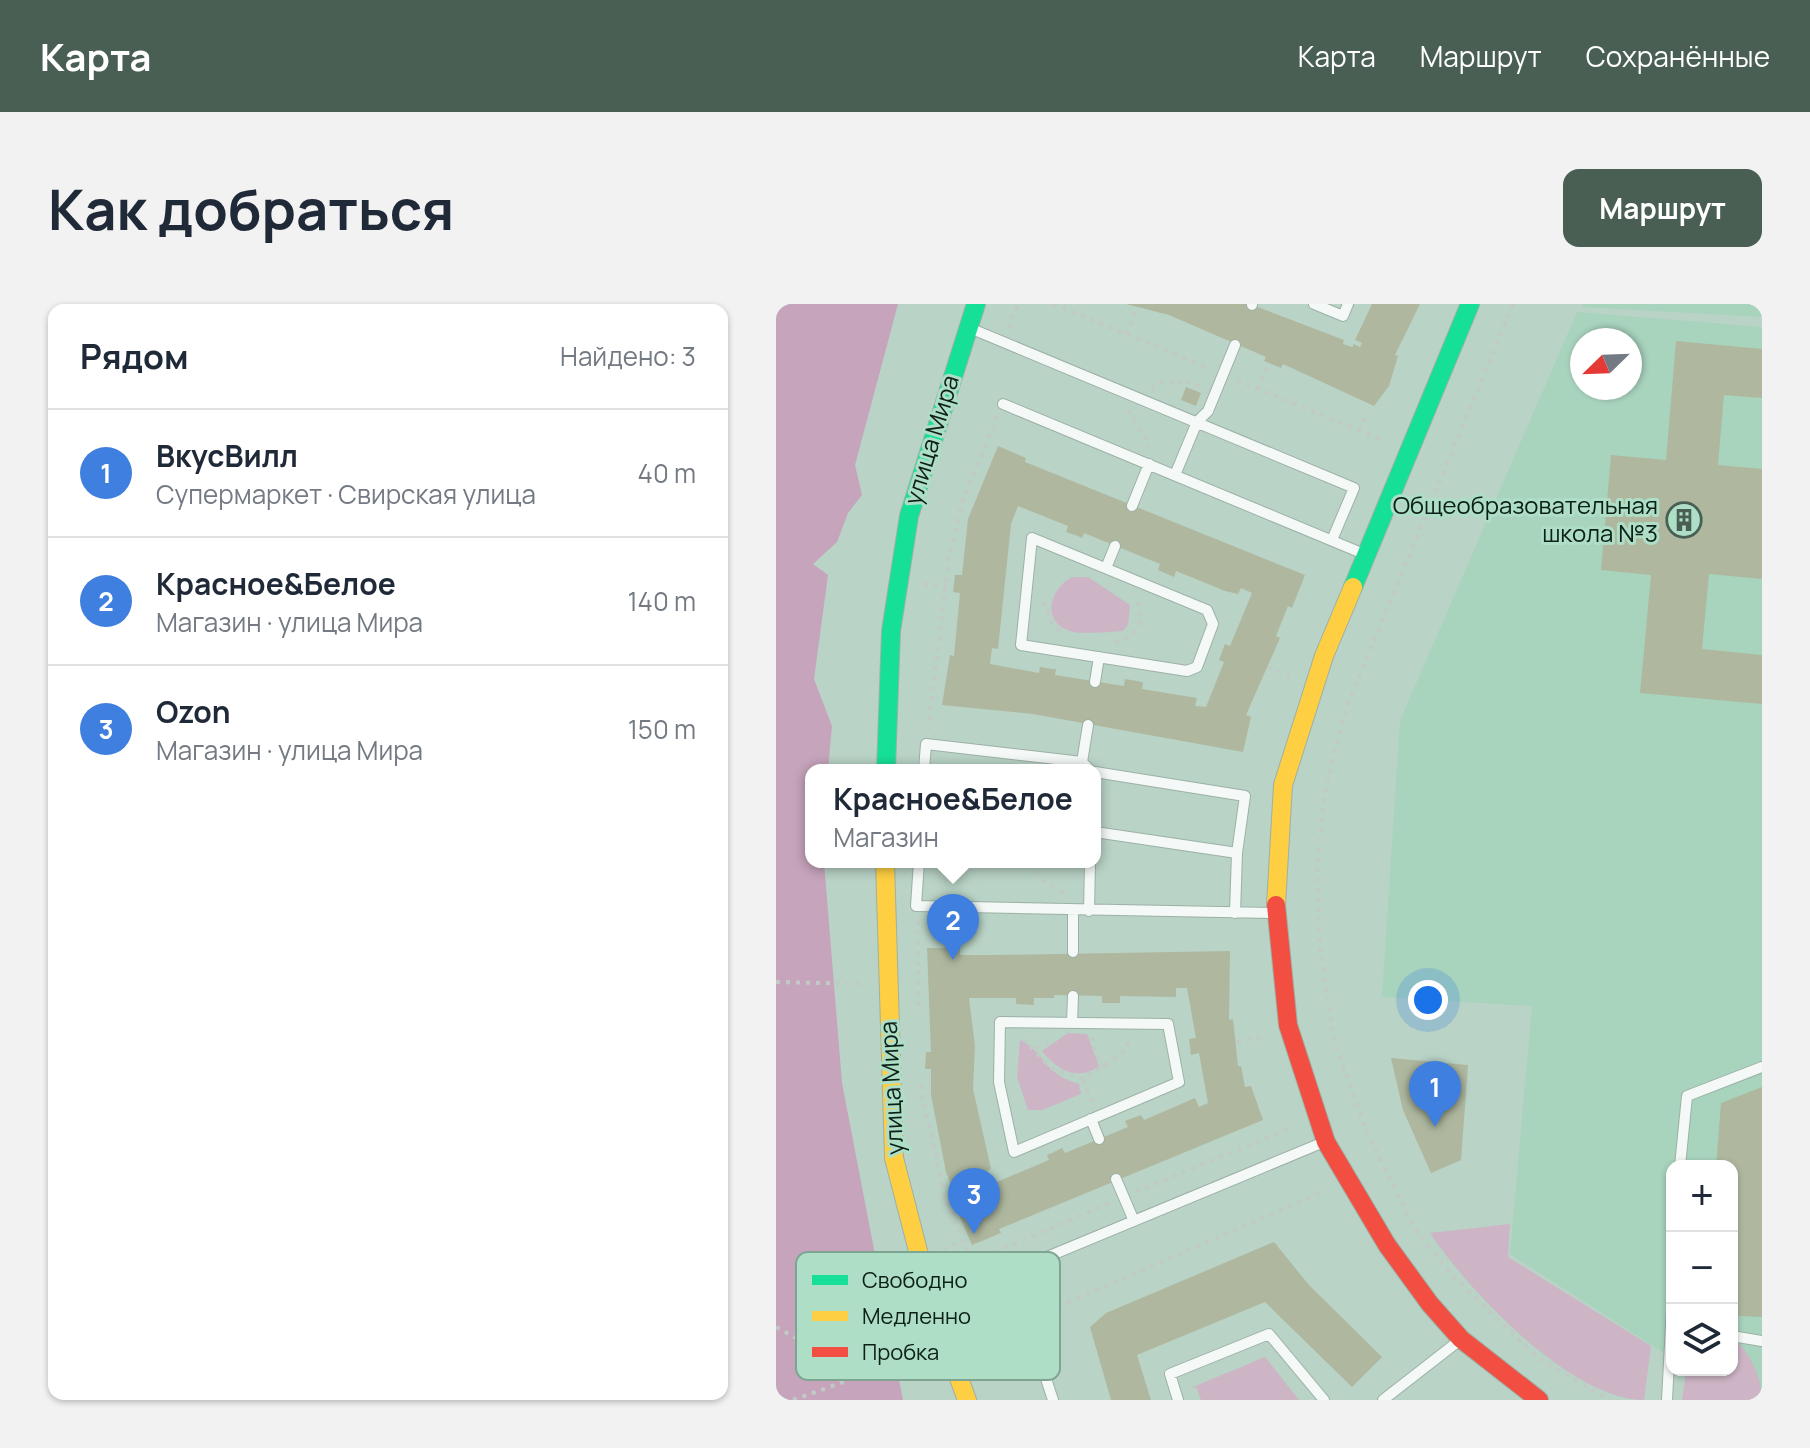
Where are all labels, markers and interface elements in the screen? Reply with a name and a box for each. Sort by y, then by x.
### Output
text: Карта [40,30,152,82]
text: Карта [1298,37,1376,75]
text: Маршрут [1420,37,1542,75]
text: Сохранённые [1586,37,1770,75]
button: Маршрут [1563,169,1762,247]
text: Как добраться [48,170,454,247]
north arrow [1570,328,1642,400]
text: Рядом [80,333,189,379]
text: Найдено: 3 [560,338,696,374]
street label: улица Мира [895,371,966,508]
text: ВкусВилл [156,435,298,476]
text: 1 [100,455,112,491]
text: 40 m [638,455,696,491]
text: Супермаркет · Свирская улица [156,476,536,512]
place label: Общеобразовательная школа №3 [1393,488,1658,549]
building icon: Общеобразовательная школа №3 [1665,501,1703,539]
text: Красное&Белое [156,563,396,604]
text: 2 [98,583,114,619]
text: 140 m [627,583,696,619]
text: Магазин · улица Мира [156,604,423,640]
text: Ozon [156,691,231,732]
text: 3 [98,711,114,747]
text: 150 m [628,711,696,747]
text: Магазин · улица Мира [156,732,423,768]
popup [805,764,1101,868]
text: Красное&Белое [833,778,1073,819]
text: Магазин [833,819,939,855]
pin: 2 [927,894,979,960]
your location [1408,980,1448,1020]
street label: улица Мира [871,1020,910,1156]
pin: 1 [1409,1061,1461,1127]
map controls [1666,1160,1738,1376]
button: + [1666,1160,1738,1232]
pin: 3 [948,1168,1000,1234]
button: − [1666,1232,1738,1304]
legend [796,1252,1060,1380]
text: Свободно [862,1265,968,1295]
text: Медленно [862,1301,971,1331]
button: layers [1666,1304,1738,1376]
text: Пробка [862,1337,939,1367]

